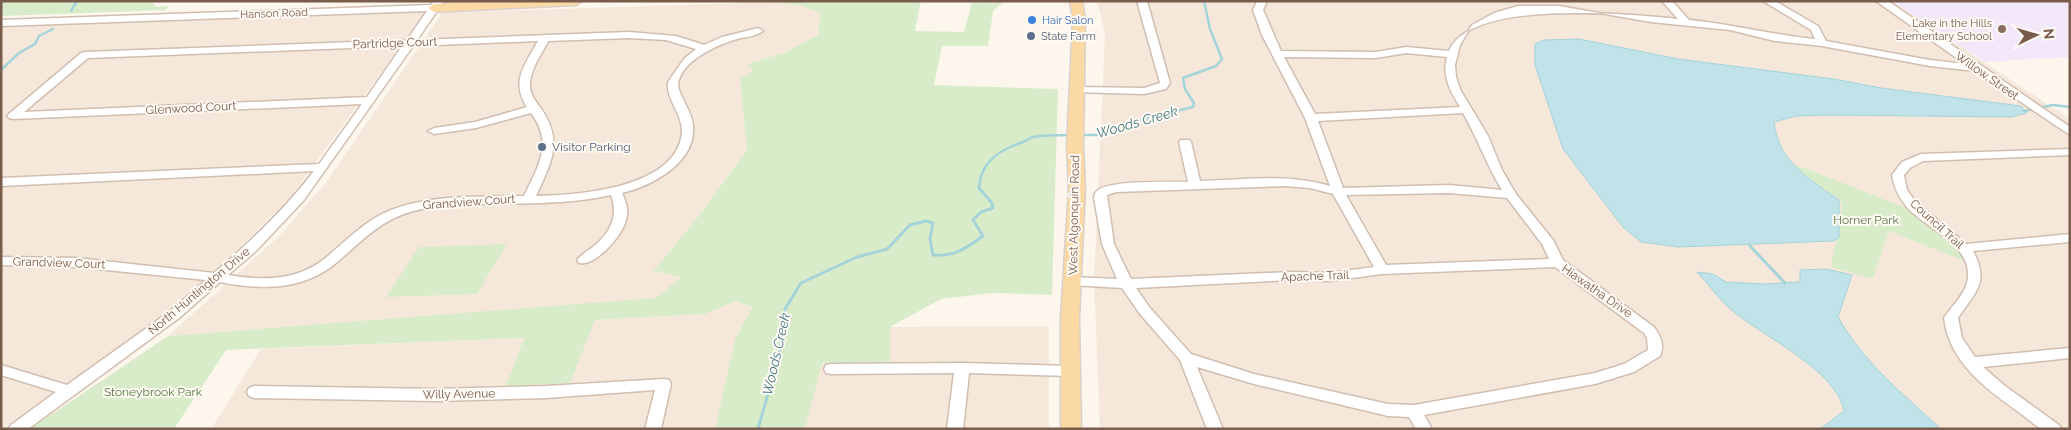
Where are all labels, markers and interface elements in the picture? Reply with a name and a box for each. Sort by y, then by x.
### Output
street label: Hanson Road [240,6,308,21]
north arrow [2011,10,2061,60]
marker: Hair Salon [1026,14,1038,26]
place label: Hair Salon [1042,14,1094,27]
place label: Lake in the Hills Elementary School [1896,17,1992,43]
marker: Lake in the Hills Elementary School [1996,23,2008,35]
text: N [2041,28,2057,40]
marker: State Farm [1025,30,1037,42]
place label: State Farm [1041,30,1096,43]
street label: Partridge Court [352,35,438,51]
street label: Willow Street [1953,49,2021,103]
street label: Glenwood Court [145,99,237,117]
water label: Woods Creek [1094,103,1180,141]
place label: Visitor Parking [552,140,631,154]
marker: Visitor Parking [536,141,548,153]
street label: West Algonquin Road [1066,155,1082,275]
street label: Grandview Court [422,192,516,212]
street label: Council Trail [1907,196,1967,252]
park label: Horner Park [1833,213,1899,227]
street label: North Huntington Drive [145,244,253,338]
street label: Grandview Court [12,254,106,272]
street label: Hiawatha Drive [1559,261,1635,321]
street label: Apache Trail [1281,268,1350,284]
water label: Woods Creek [759,311,793,397]
park label: Stoneybrook Park [104,385,203,399]
street label: Willy Avenue [423,386,495,402]

